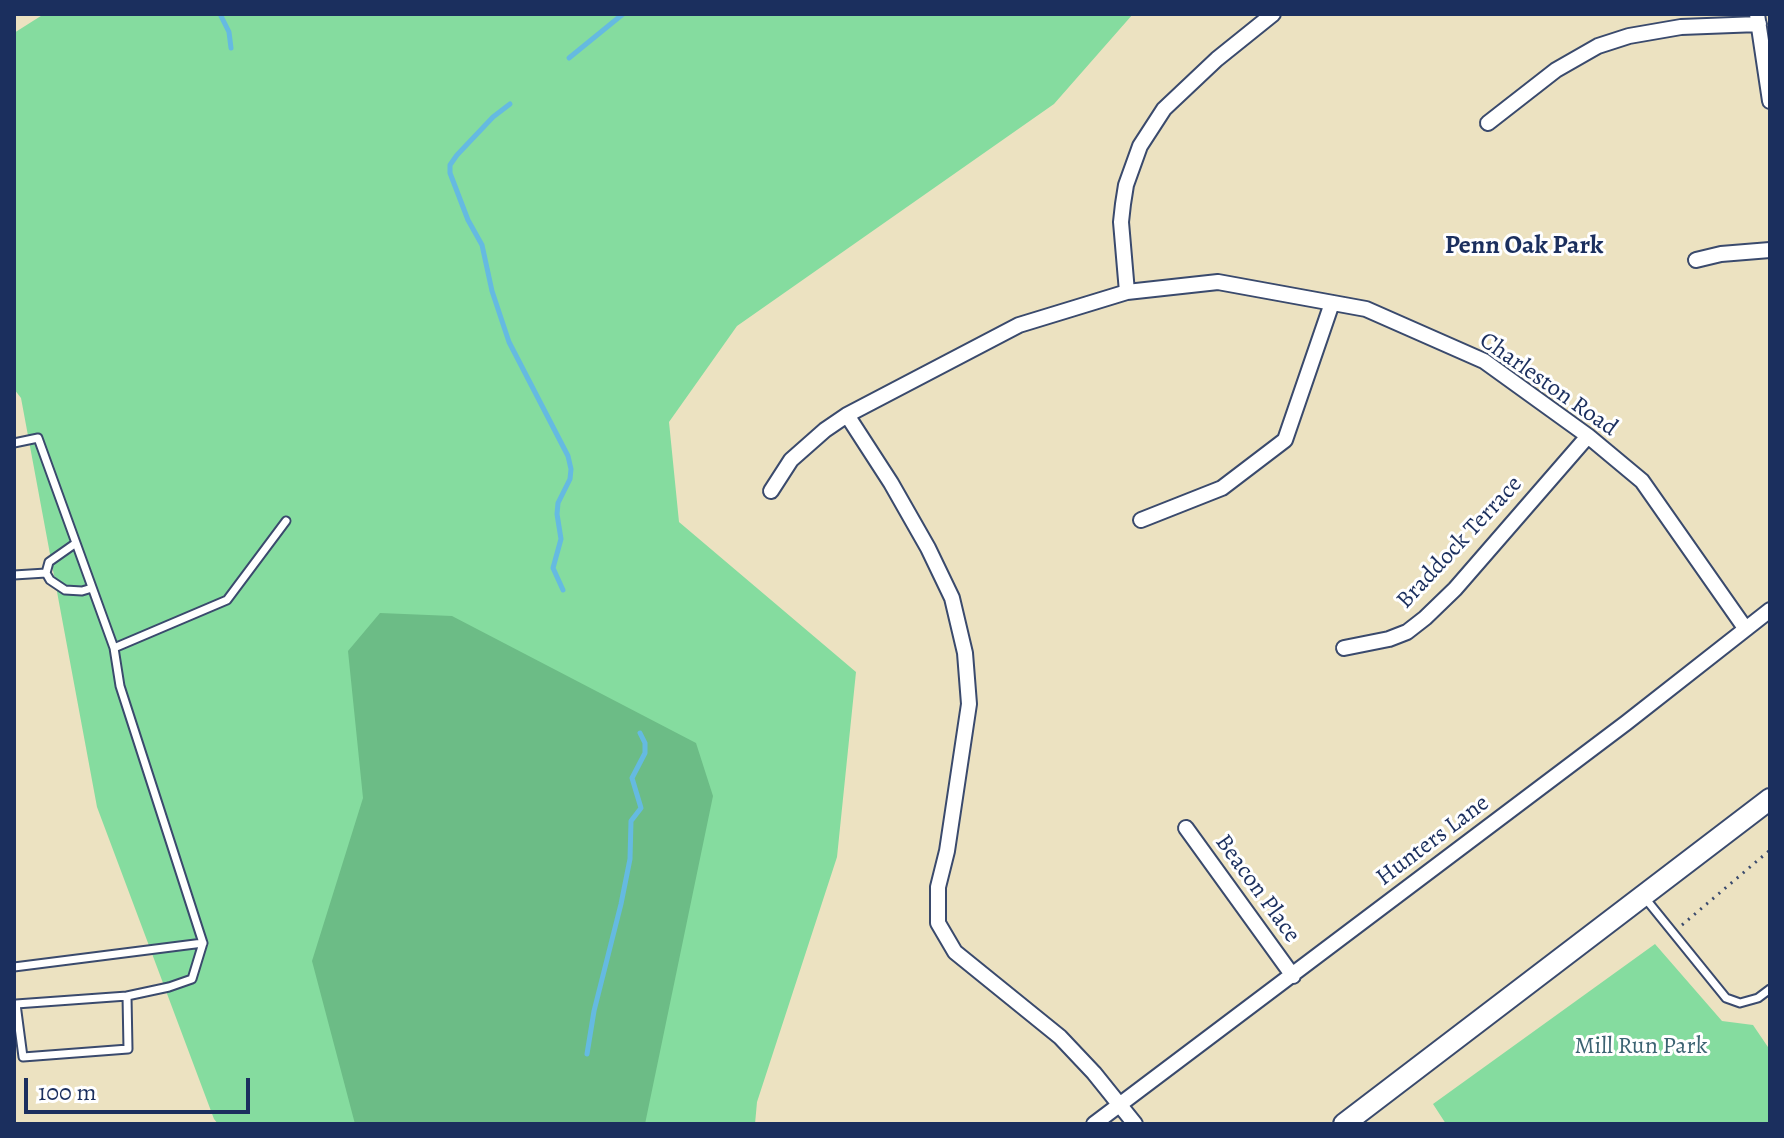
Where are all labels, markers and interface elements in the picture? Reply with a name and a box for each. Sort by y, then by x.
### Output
district label: Penn Oak Park [1445,231,1603,263]
street label: Charleston Road [1473,327,1623,443]
street label: Braddock Terrace [1391,471,1529,615]
street label: Hunters Lane [1371,789,1495,893]
street label: Beacon Place [1208,829,1306,949]
park label: Mill Run Park [1574,1033,1708,1061]
scale bar [28,1062,254,1112]
text: 100 m [38,1076,97,1108]

